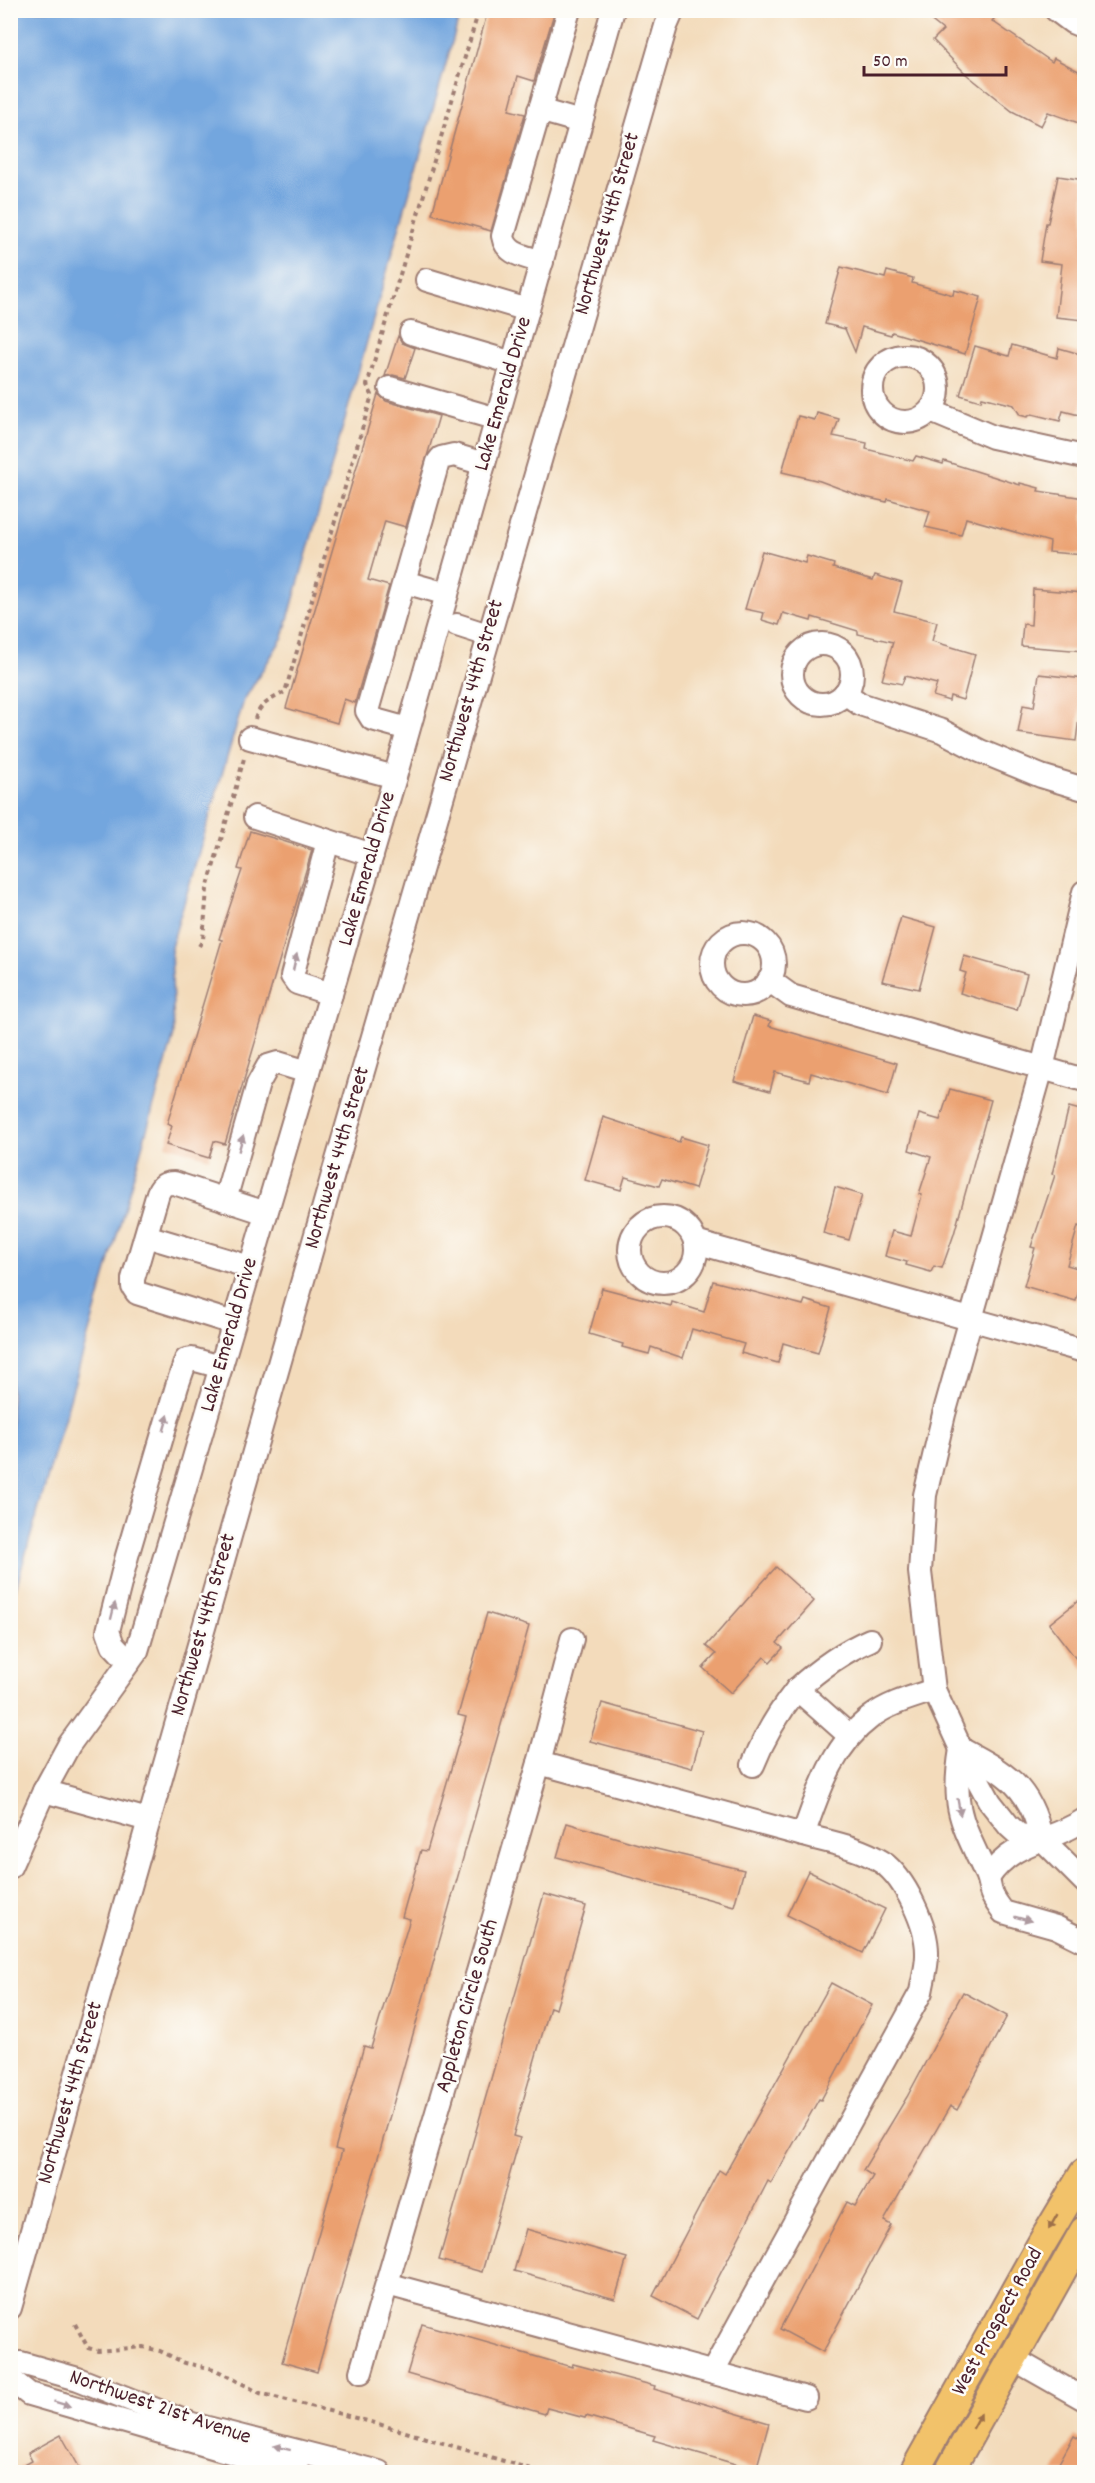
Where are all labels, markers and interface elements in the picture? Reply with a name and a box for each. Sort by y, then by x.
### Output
scale bar [864,39,1006,77]
text: 50 m [873,50,908,75]
street label: Northwest 44th Street [567,129,649,319]
street label: Lake Emerald Drive [467,313,541,475]
street label: Northwest 44th Street [431,596,513,786]
street label: Lake Emerald Drive [331,788,405,950]
one-way arrow [291,952,301,971]
street label: Northwest 44th Street [297,1063,379,1253]
one-way arrow [237,1134,246,1152]
street label: Lake Emerald Drive [193,1254,267,1416]
one-way arrow [162,1414,171,1432]
street label: Northwest 44th Street [163,1530,245,1720]
one-way arrow [109,1602,118,1620]
one-way arrow [955,1798,964,1817]
one-way arrow [1013,1914,1032,1924]
street label: Appleton Circle South [428,1916,508,2096]
street label: Northwest 44th Street [30,1998,112,2188]
one-way arrow [1048,2214,1059,2230]
street label: West Prospect Road [944,2242,1052,2402]
street label: Northwest 21st Avenue [65,2362,255,2454]
one-way arrow [53,2400,71,2409]
one-way arrow [972,2413,982,2430]
one-way arrow [273,2442,291,2452]

